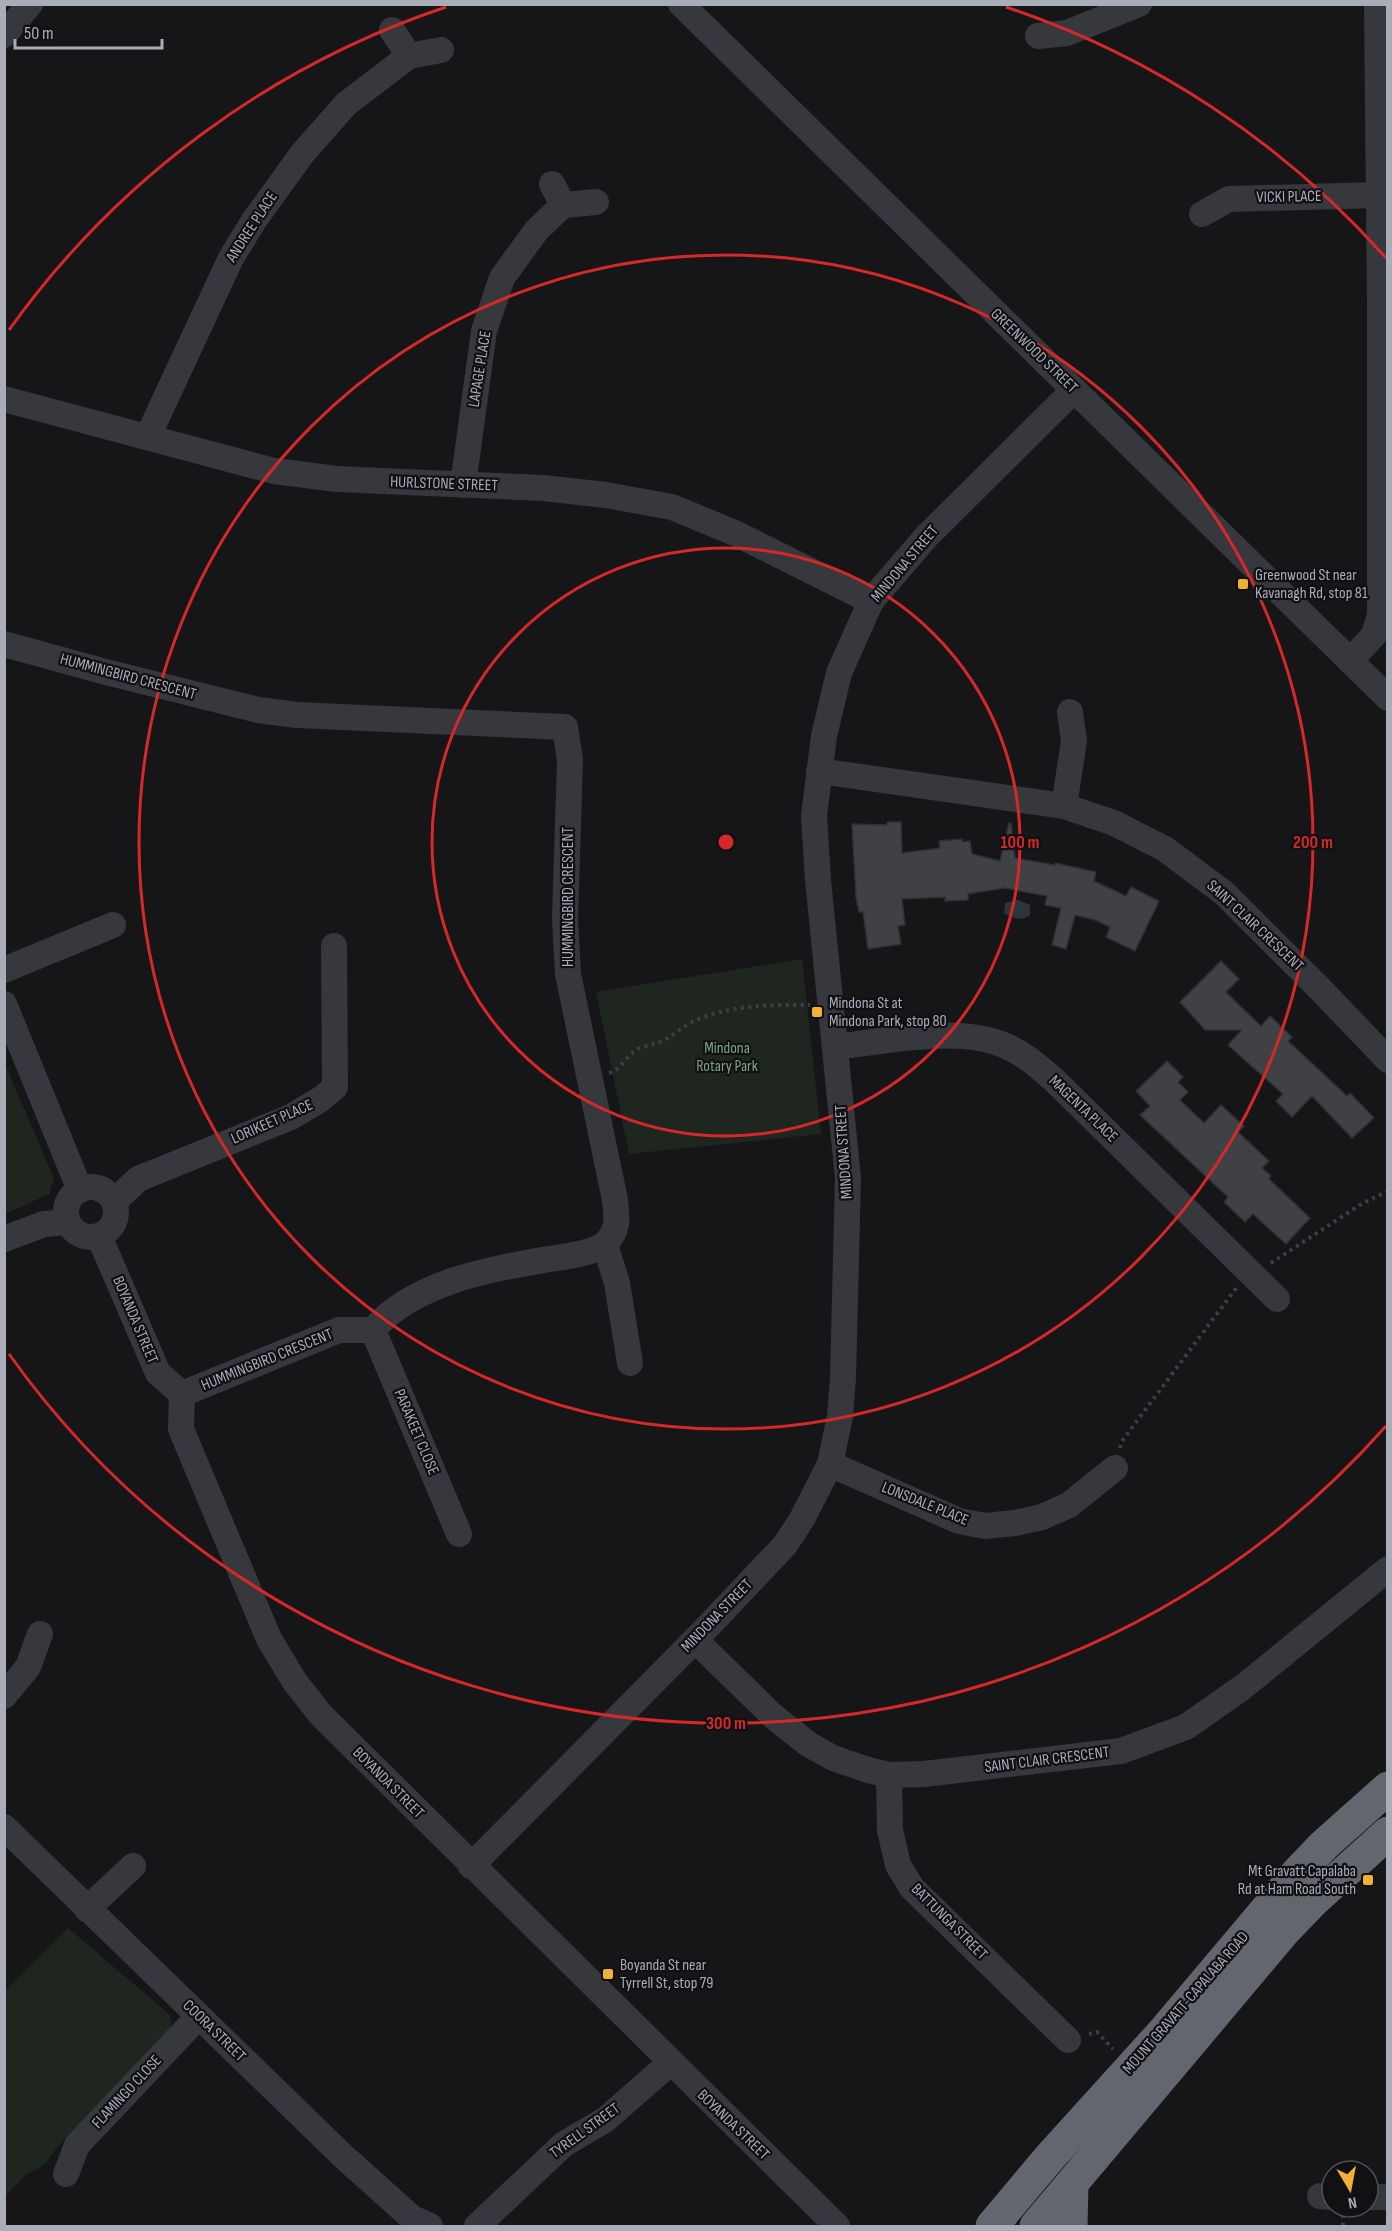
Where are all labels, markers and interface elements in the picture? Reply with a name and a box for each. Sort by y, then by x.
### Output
scale bar [15,12,162,50]
text: 50 m [24,23,54,44]
street label: VICKI PLACE [1256,187,1322,207]
street label: ANDREE PLACE [222,188,282,267]
street label: GREENWOOD STREET [987,305,1082,398]
street label: LAPAGE PLACE [465,329,495,409]
street label: HURLSTONE STREET [390,473,499,495]
street label: MINDONA STREET [867,521,943,606]
place label: Greenwood St near Kavanagh Rd, stop 81 [1255,566,1368,603]
marker: Greenwood St near Kavanagh Rd, stop 81 [1236,577,1250,591]
street label: HUMMINGBIRD CRESCENT [58,650,199,704]
street label: HUMMINGBIRD CRESCENT [559,826,578,967]
centre of rings [716,832,736,852]
text: 100 m [1001,832,1040,853]
text: 200 m [1293,832,1333,853]
street label: SAINT CLAIR CRESCENT [1203,876,1308,976]
place label: Mindona St at Mindona Park, stop 80 [829,994,947,1031]
marker: Mindona St at Mindona Park, stop 80 [810,1005,824,1019]
park label: Mindona Rotary Park [696,1039,758,1076]
street label: MAGENTA PLACE [1045,1072,1121,1146]
street label: LORIKEET PLACE [228,1096,316,1148]
street label: MINDONA STREET [831,1104,857,1200]
street label: BOYANDA STREET [108,1273,162,1367]
street label: HUMMINGBIRD CRESCENT [198,1325,336,1395]
street label: PARAKEET CLOSE [389,1386,443,1478]
street label: LONSDALE PLACE [879,1478,971,1530]
street label: MINDONA STREET [677,1575,757,1657]
text: 300 m [706,1713,746,1734]
street label: BOYANDA STREET [348,1743,428,1823]
street label: SAINT CLAIR CRESCENT [984,1743,1111,1777]
place label: Mt Gravatt Capalaba Rd at Ham Road South [1238,1862,1356,1899]
marker: Mt Gravatt Capalaba Rd at Ham Road South [1361,1873,1375,1887]
street label: BATTUNGA STREET [907,1880,991,1964]
street label: MOUNT GRAVATT-CAPALABA ROAD [1119,1928,1253,2078]
place label: Boyanda St near Tyrrell St, stop 79 [620,1956,713,1993]
marker: Boyanda St near Tyrrell St, stop 79 [601,1967,615,1981]
street label: COORA STREET [178,1996,250,2066]
street label: FLAMINGO CLOSE [88,2051,166,2133]
street label: BOYANDA STREET [693,2086,773,2165]
street label: TYRELL STREET [546,2099,624,2163]
north arrow [1320,2159,1380,2219]
text: N [1346,2192,1358,2212]

